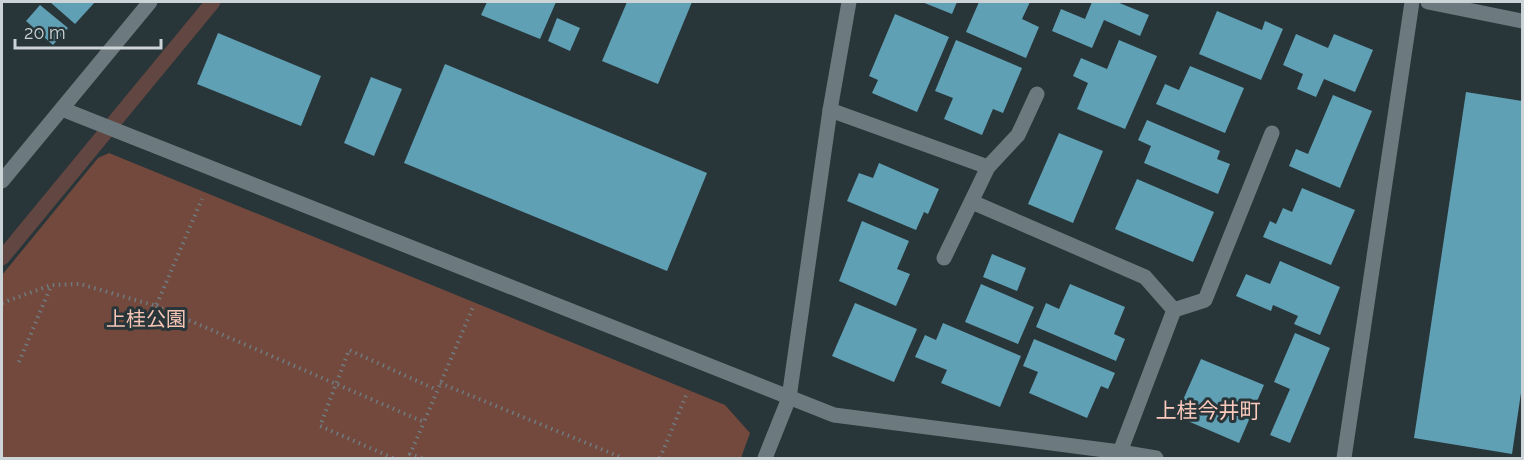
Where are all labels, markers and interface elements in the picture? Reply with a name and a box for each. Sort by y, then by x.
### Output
scale bar [15,12,160,50]
text: 20 m [24,22,66,43]
park label: 上桂公園 [106,307,186,331]
district label: 上桂今井町 [1156,398,1261,423]

